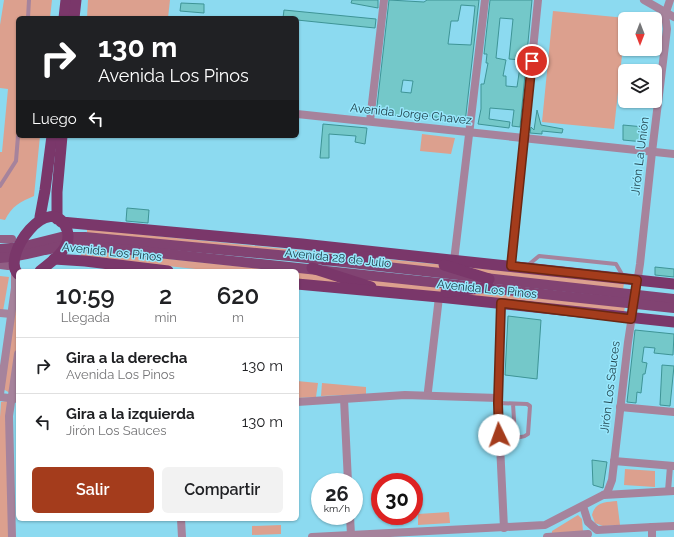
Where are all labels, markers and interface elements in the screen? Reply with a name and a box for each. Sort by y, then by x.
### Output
north arrow [618,12,662,56]
map controls [618,12,662,108]
text: 130 m [98,31,177,64]
icon: right [32,32,84,84]
pin [515,44,549,78]
icon: arrive [521,50,543,72]
button: layers [618,64,662,108]
text: Avenida Los Pinos [98,65,249,86]
street label: Avenida Jorge Chavez [349,101,473,127]
icon: left [85,108,107,130]
text: Luego [32,110,77,128]
street label: Jirón La Unión [628,116,652,196]
street label: Avenida Los Pinos [61,240,163,264]
street label: Avenida 28 de Julio [284,245,392,271]
street label: Avenida Los Pinos [436,277,538,301]
text: 10:59 [56,281,115,310]
text: 2 [159,281,172,310]
text: 620 [217,281,259,310]
text: Llegada [61,310,110,325]
text: min [154,310,177,325]
text: m [232,310,244,325]
street label: Jirón Los Sauces [597,340,623,434]
text: Gira a la derecha [66,349,187,367]
icon: right [32,355,54,377]
text: 130 m [242,357,283,375]
text: Avenida Los Pinos [66,367,175,382]
text: Gira a la izquierda [66,405,195,423]
icon: left [32,411,54,433]
text: 130 m [242,413,283,431]
position arrow [478,414,520,456]
text: Jirón Los Sauces [66,423,167,438]
button: Salir [32,467,154,513]
button: Compartir [162,467,283,513]
speed limit sign: 30 [371,473,423,525]
text: 26 [325,482,349,506]
text: km/h [324,503,350,514]

